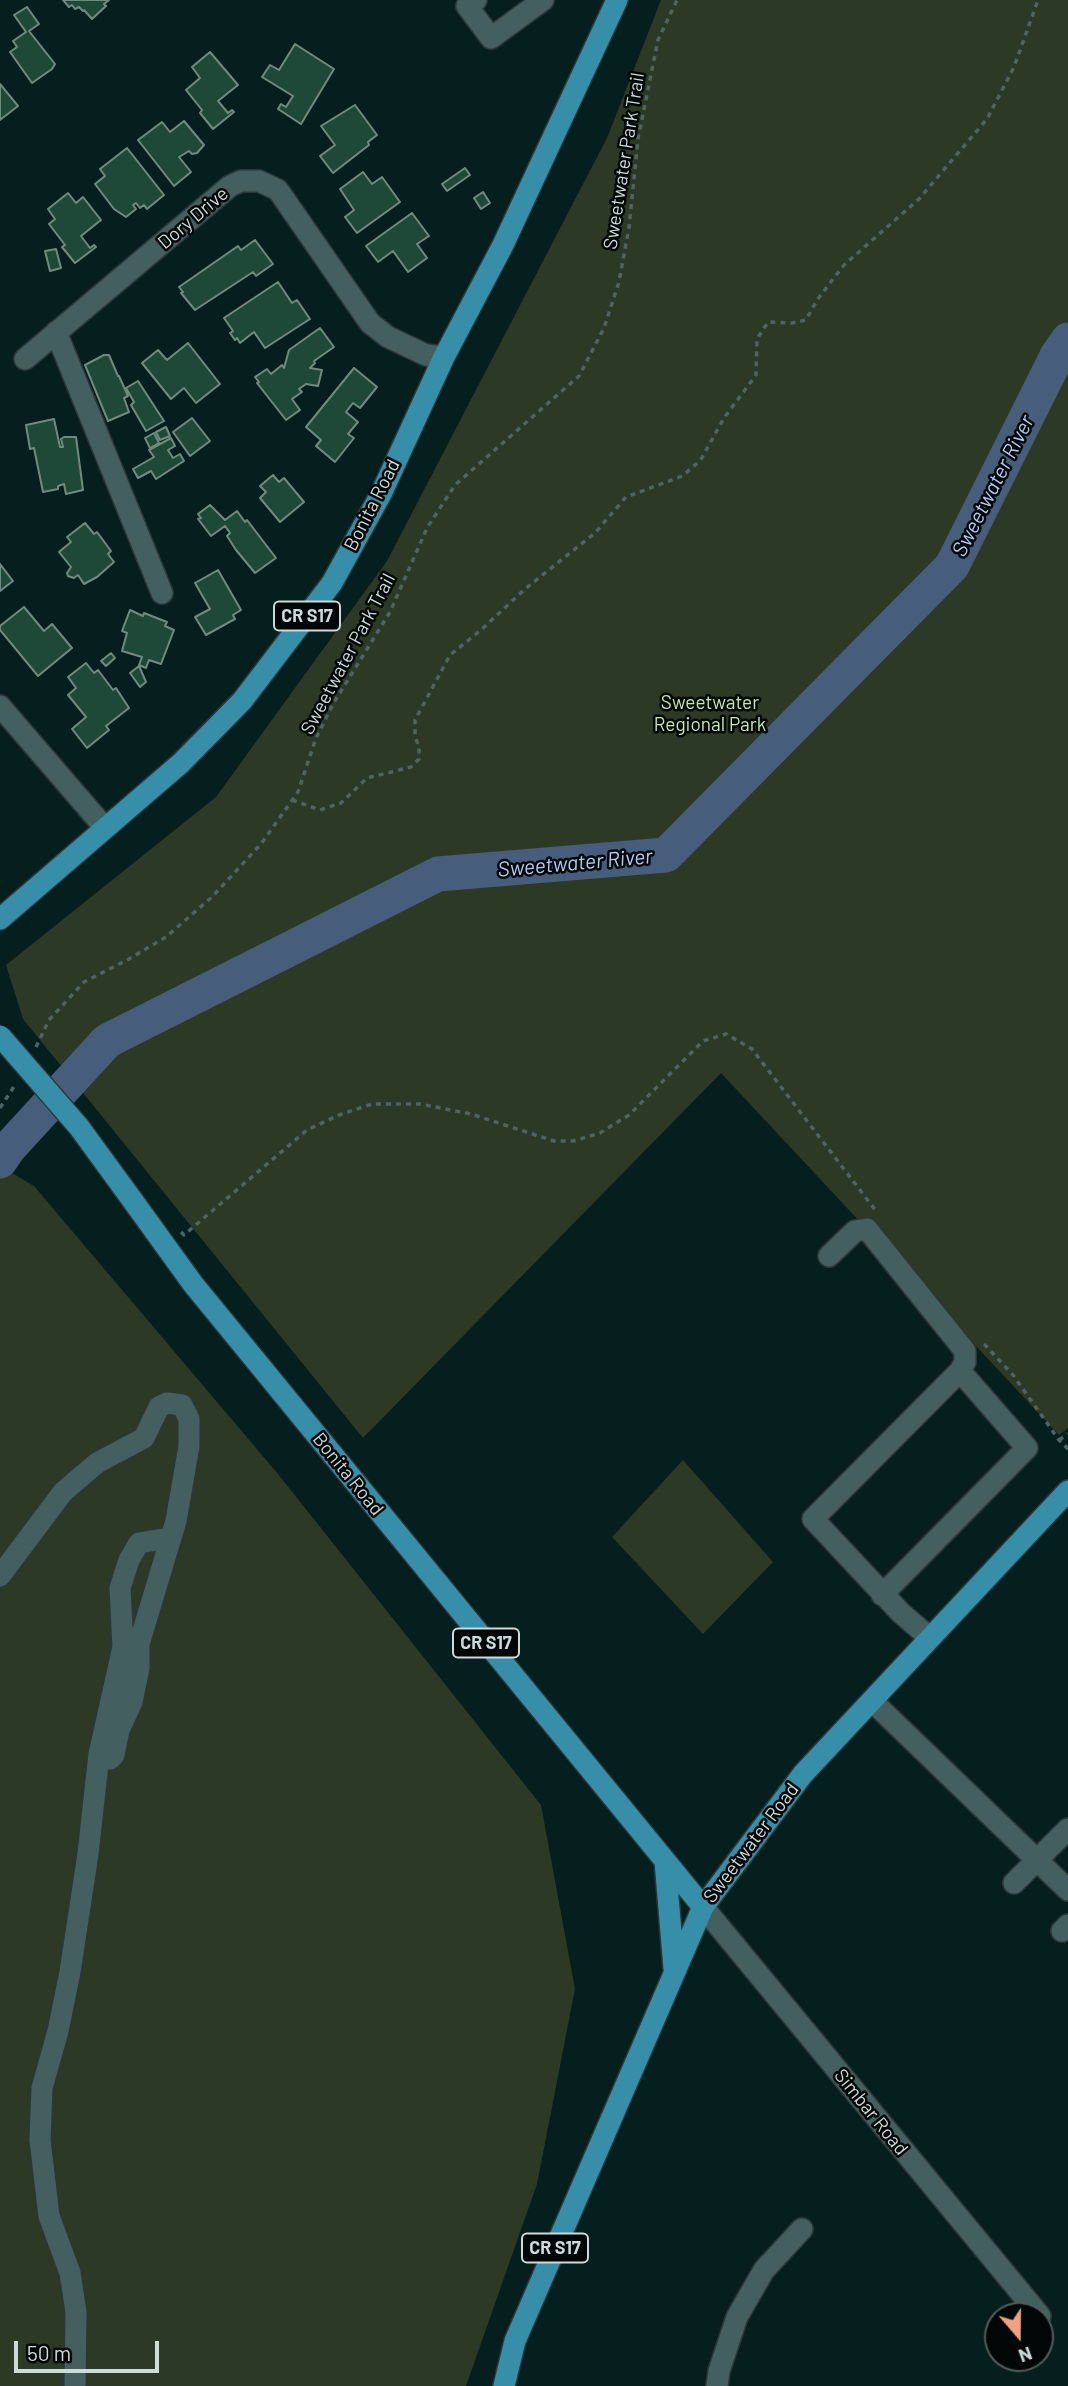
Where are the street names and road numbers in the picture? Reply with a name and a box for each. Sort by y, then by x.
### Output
street label: Sweetwater Park Trail [599,71,649,251]
street label: Dory Drive [153,182,233,254]
street label: Bonita Road [339,455,405,555]
street label: Sweetwater Park Trail [296,570,400,738]
road number: CR S17 [274,602,340,630]
street label: Bonita Road [308,1428,388,1520]
road number: CR S17 [453,1628,519,1658]
street label: Sweetwater Road [699,1779,803,1907]
street label: Simbar Road [829,2064,913,2160]
road number: CR S17 [522,2234,588,2262]

